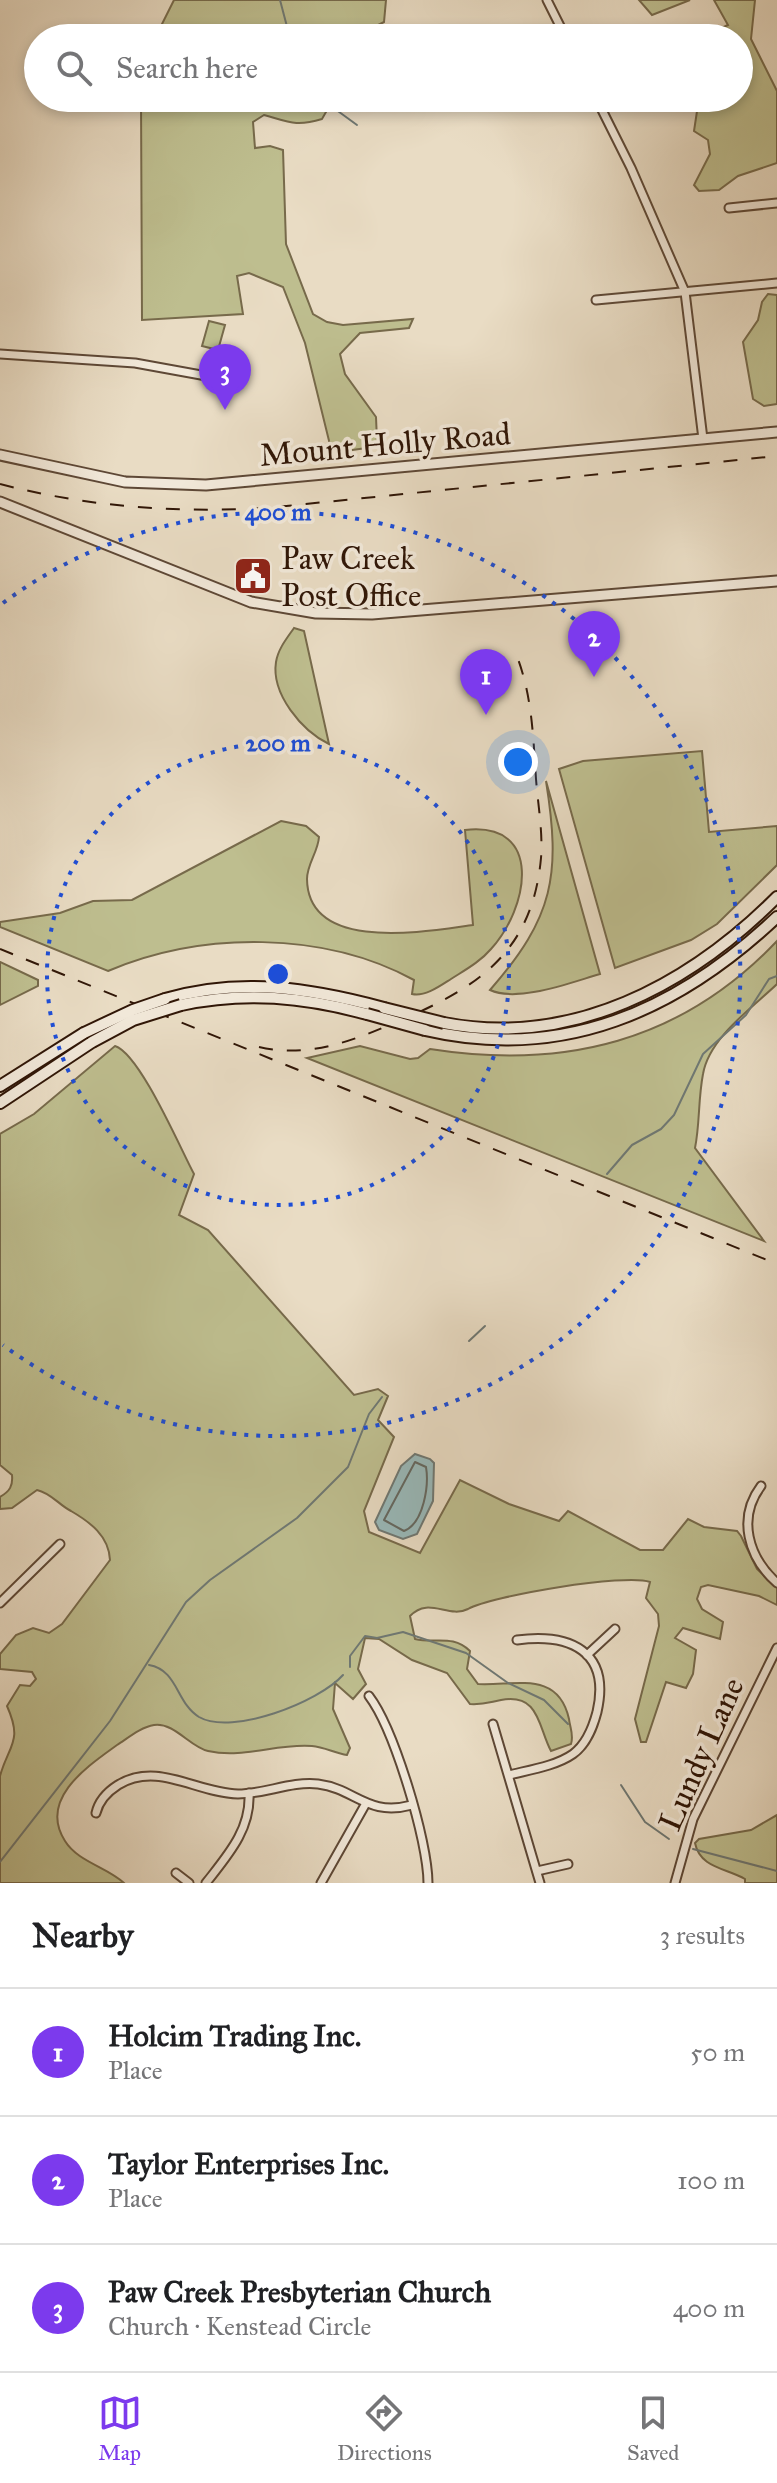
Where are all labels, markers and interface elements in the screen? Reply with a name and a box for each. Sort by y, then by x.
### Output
search box [24,24,753,112]
icon: search [52,46,96,90]
text: Search here [116,50,258,86]
pin: 3 [199,344,251,410]
street label: Mount Holly Road [258,414,512,475]
text: 400 m [245,497,312,527]
place label: Paw Creek Post Office [281,539,421,615]
public building icon: Paw Creek Post Office [232,555,274,597]
pin: 2 [568,611,620,677]
pin: 1 [460,649,512,715]
text: 200 m [245,728,311,758]
your location [498,742,538,782]
centre of rings [264,960,292,988]
street label: Lundy Lane [650,1672,753,1837]
text: Nearby [32,1915,134,1956]
text: 3 results [660,1919,745,1951]
text: Holcim Trading Inc. [108,2018,361,2054]
text: 1 [53,2036,63,2068]
text: 50 m [690,2036,745,2068]
text: Place [108,2054,163,2086]
text: Taylor Enterprises Inc. [108,2146,389,2182]
text: 2 [52,2164,64,2196]
text: 100 m [677,2164,745,2196]
text: Place [108,2182,163,2214]
text: Paw Creek Presbyterian Church [108,2274,491,2310]
text: 3 [53,2292,63,2324]
text: 400 m [673,2292,745,2324]
text: Church · Kenstead Circle [108,2310,371,2342]
tab: Map [98,2391,142,2466]
tab: Directions [337,2391,432,2466]
tab: Saved [627,2391,679,2466]

